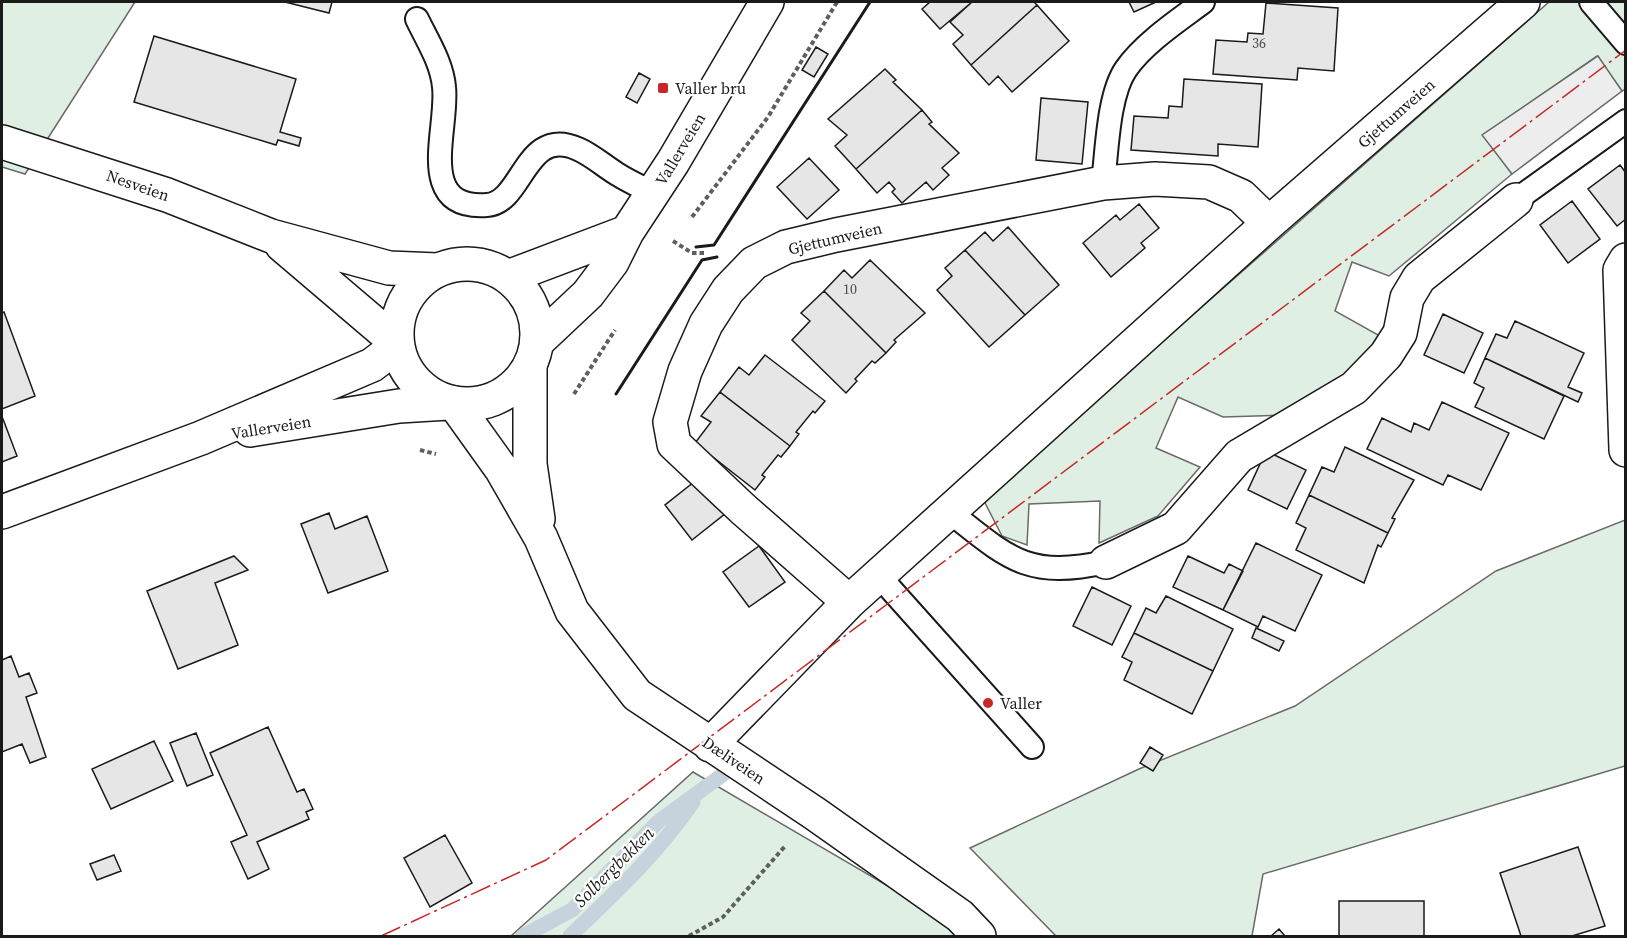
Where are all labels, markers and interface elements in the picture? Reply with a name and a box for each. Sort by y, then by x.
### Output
house number: 36 [1252,33,1266,53]
street label: Gjettumveien [1353,73,1440,153]
place label: Valler bru [675,77,746,99]
marker: Valler bru [656,81,670,95]
street label: Vallerveien [650,108,710,189]
street label: Nesveien [104,164,173,206]
street label: Gjettumveien [786,216,884,259]
house number: 10 [843,279,857,299]
street label: Vallerveien [229,410,313,444]
place label: Valler [1000,692,1042,714]
marker: Valler [981,696,995,710]
street label: Dæliveien [698,731,770,789]
water label: Solbergbekken [568,821,659,912]

